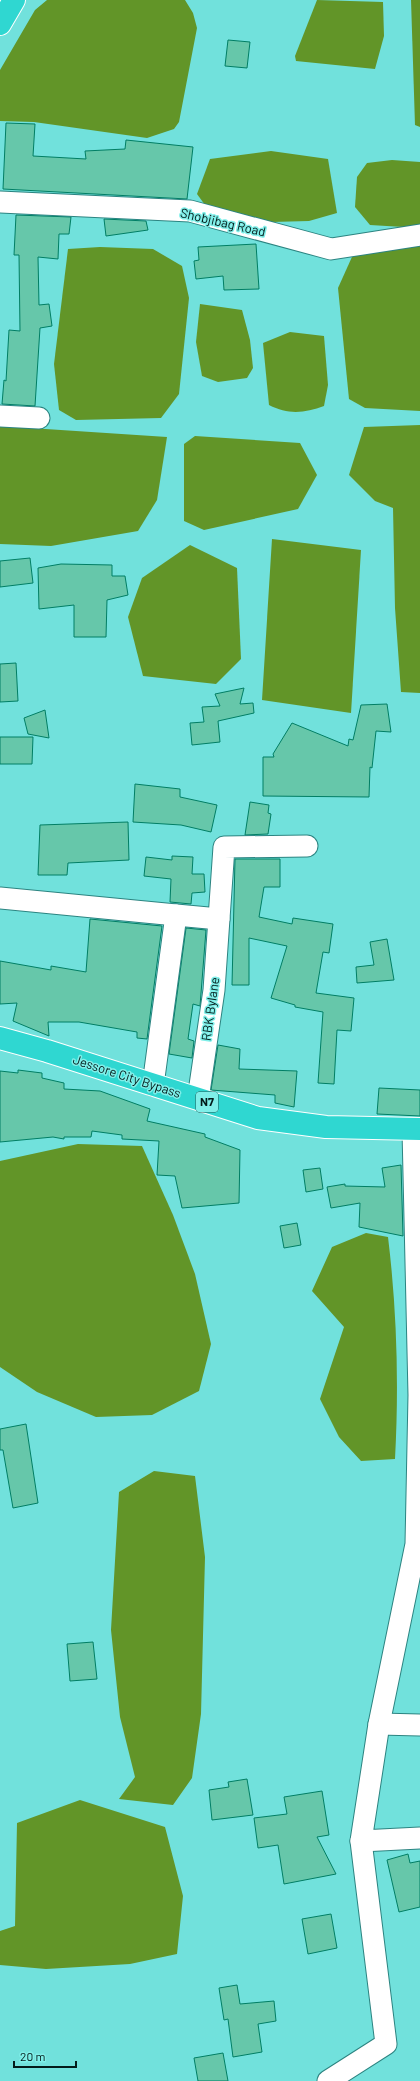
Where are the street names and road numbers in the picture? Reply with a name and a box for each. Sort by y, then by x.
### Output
street label: Shobjibag Road [179,204,267,240]
street label: RBK Bylane [198,976,222,1042]
street label: Jessore City Bypass [71,1051,183,1101]
road number: N7 [196,1092,218,1112]

